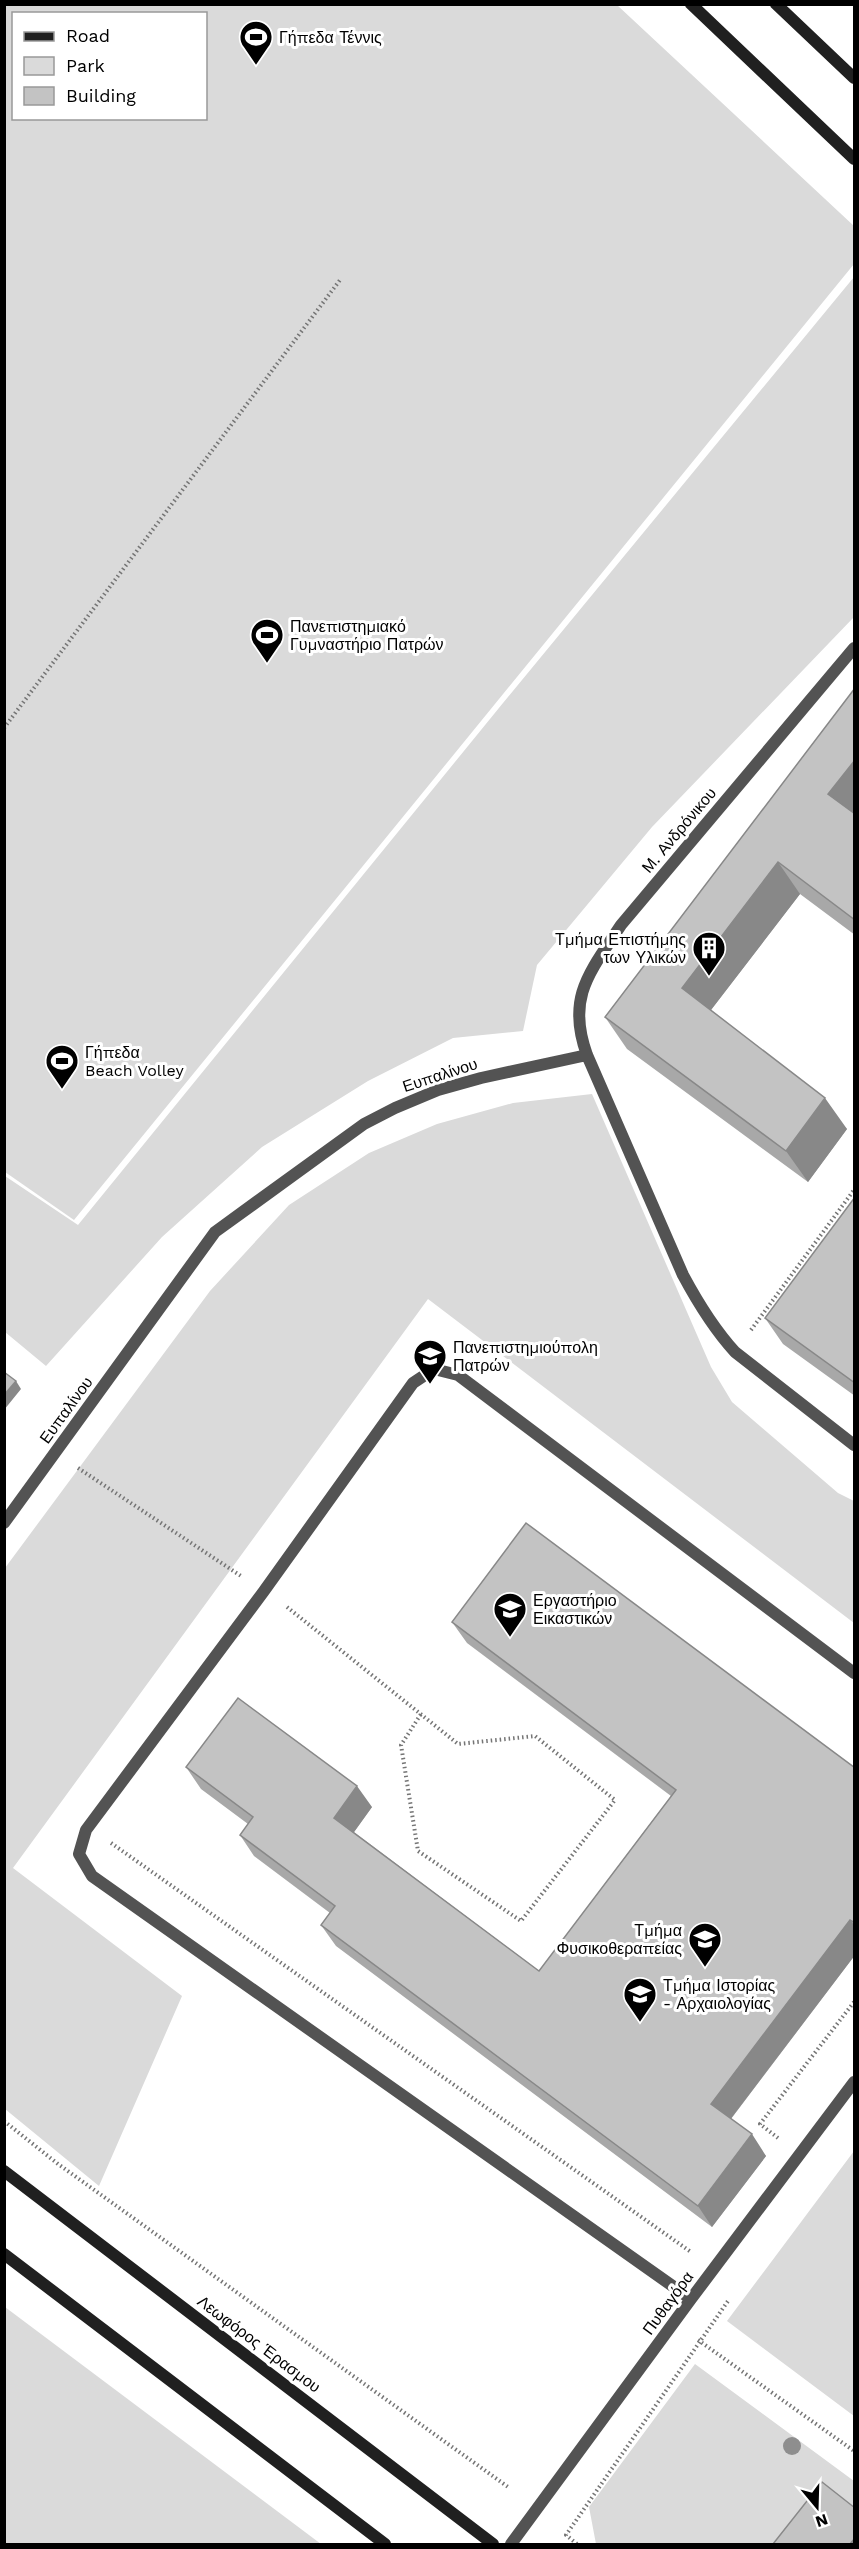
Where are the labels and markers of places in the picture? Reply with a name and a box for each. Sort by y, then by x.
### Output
sports icon: Γήπεδα Τέννις [238,19,274,66]
place label: Γήπεδα Τέννις [279,28,382,47]
sports icon: Πανεπιστημιακό Γυμναστήριο Πατρών [249,617,285,664]
place label: Πανεπιστημιακό Γυμναστήριο Πατρών [290,617,444,654]
place label: Τμήμα Επιστήμης των Υλικών [555,930,686,967]
building icon: Τμήμα Επιστήμης των Υλικών [691,930,727,977]
sports icon: Γήπεδα Beach Volley [44,1043,80,1090]
place label: Γήπεδα Beach Volley [85,1043,184,1080]
school or university icon: Πανεπιστημιούπολη Πατρών [412,1338,448,1385]
place label: Πανεπιστημιούπολη Πατρών [453,1338,598,1375]
school or university icon: Εργαστήριο Εικαστικών [492,1591,528,1638]
place label: Εργαστήριο Εικαστικών [533,1591,617,1628]
place label: Τμήμα Φυσικοθεραπείας [557,1921,682,1958]
school or university icon: Τμήμα Φυσικοθεραπείας [687,1921,723,1968]
school or university icon: Τμήμα Ιστορίας - Αρχαιολογίας [622,1976,658,2023]
place label: Τμήμα Ιστορίας - Αρχαιολογίας [663,1976,776,2013]

